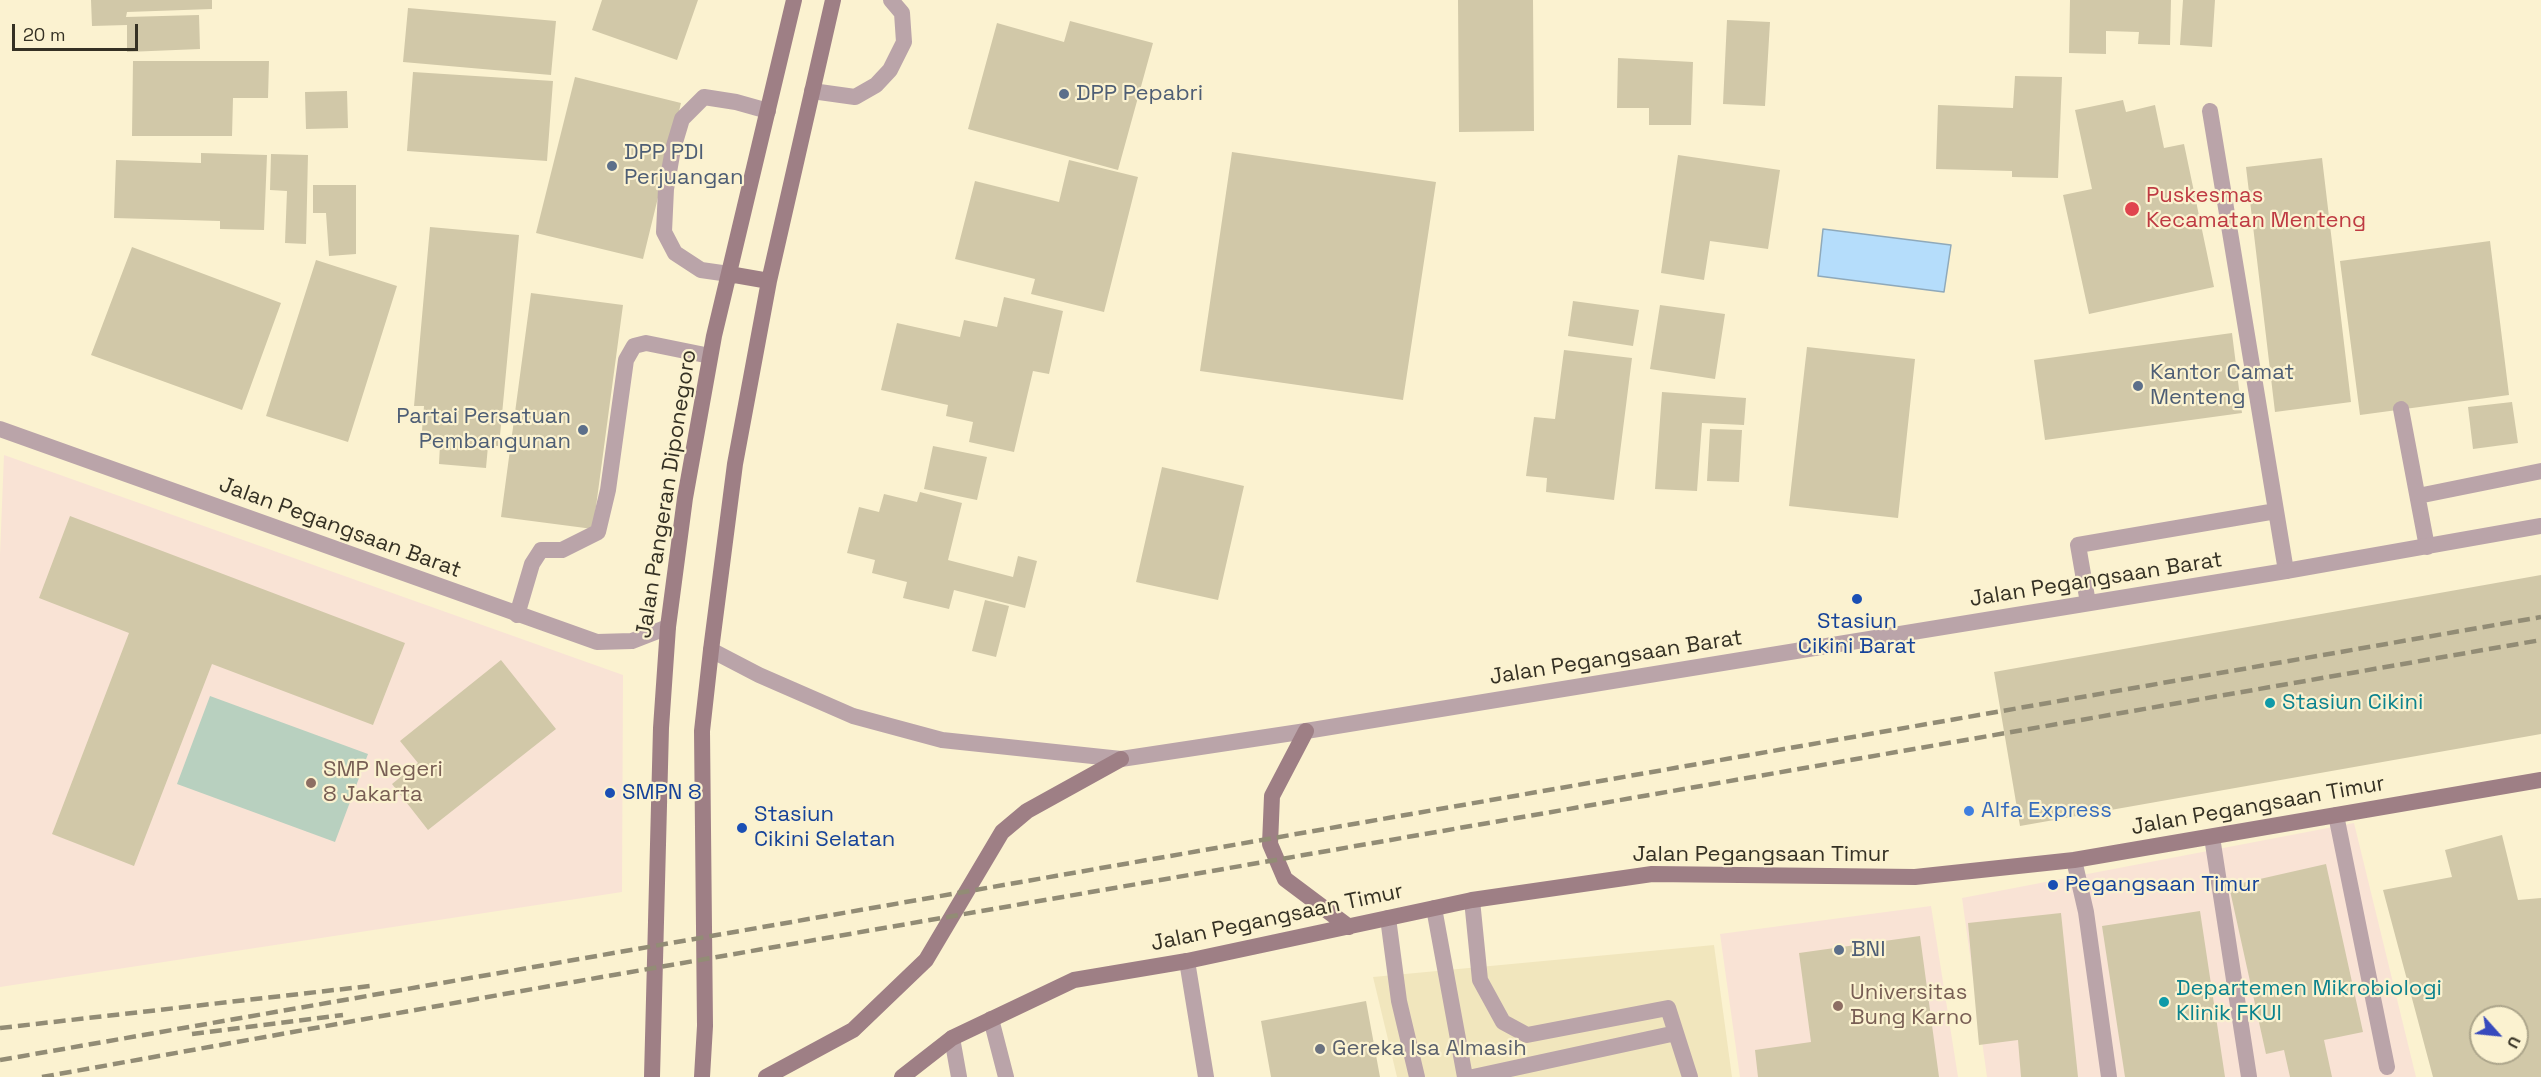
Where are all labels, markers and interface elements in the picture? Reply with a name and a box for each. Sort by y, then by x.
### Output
scale bar [15,12,141,50]
text: 20 m [23,23,66,46]
place label: DPP Pepabri [1076,81,1203,107]
marker: DPP Pepabri [1057,87,1071,101]
place label: DPP PDI Perjuangan [624,140,743,192]
marker: DPP PDI Perjuangan [605,159,619,173]
place label: Puskesmas Kecamatan Menteng [2146,183,2366,234]
marker: Puskesmas Kecamatan Menteng [2123,200,2141,218]
street label: Jalan Pangeran Diponegoro [631,348,703,640]
place label: Kantor Camat Menteng [2150,360,2294,412]
marker: Kantor Camat Menteng [2131,379,2145,393]
place label: Partai Persatuan Pembangunan [396,404,571,456]
marker: Partai Persatuan Pembangunan [576,423,590,437]
street label: Jalan Pegangsaan Barat [215,472,465,584]
street label: Jalan Pegangsaan Barat [1968,547,2224,613]
marker: Stasiun Cikini Barat [1850,592,1864,606]
place label: Stasiun Cikini Barat [1798,609,1916,660]
street label: Jalan Pegangsaan Barat [1488,625,1744,691]
place label: Stasiun Cikini [2282,690,2423,716]
marker: Stasiun Cikini [2263,696,2277,710]
place label: SMP Negeri 8 Jakarta [323,757,443,808]
street label: Jalan Pegangsaan Timur [2129,771,2387,841]
marker: SMP Negeri 8 Jakarta [304,776,318,790]
place label: SMPN 8 [622,780,702,806]
marker: SMPN 8 [603,786,617,800]
place label: Alfa Express [1981,798,2112,824]
place label: Stasiun Cikini Selatan [754,802,895,854]
marker: Alfa Express [1962,804,1976,818]
marker: Stasiun Cikini Selatan [735,821,749,835]
street label: Jalan Pegangsaan Timur [1632,842,1890,868]
place label: Pegangsaan Timur [2065,872,2260,898]
street label: Jalan Pegangsaan Timur [1148,878,1406,958]
marker: Pegangsaan Timur [2046,878,2060,892]
place label: BNI [1851,937,1886,963]
marker: BNI [1832,943,1846,957]
place label: Departemen Mikrobiologi Klinik FKUI [2176,976,2442,1028]
place label: Universitas Bung Karno [1850,980,1973,1032]
marker: Departemen Mikrobiologi Klinik FKUI [2157,995,2171,1009]
marker: Universitas Bung Karno [1831,999,1845,1013]
north arrow [2469,1005,2529,1065]
text: U [2502,1033,2526,1052]
place label: Gereka Isa Almasih [1332,1036,1527,1062]
marker: Gereka Isa Almasih [1313,1042,1327,1056]

